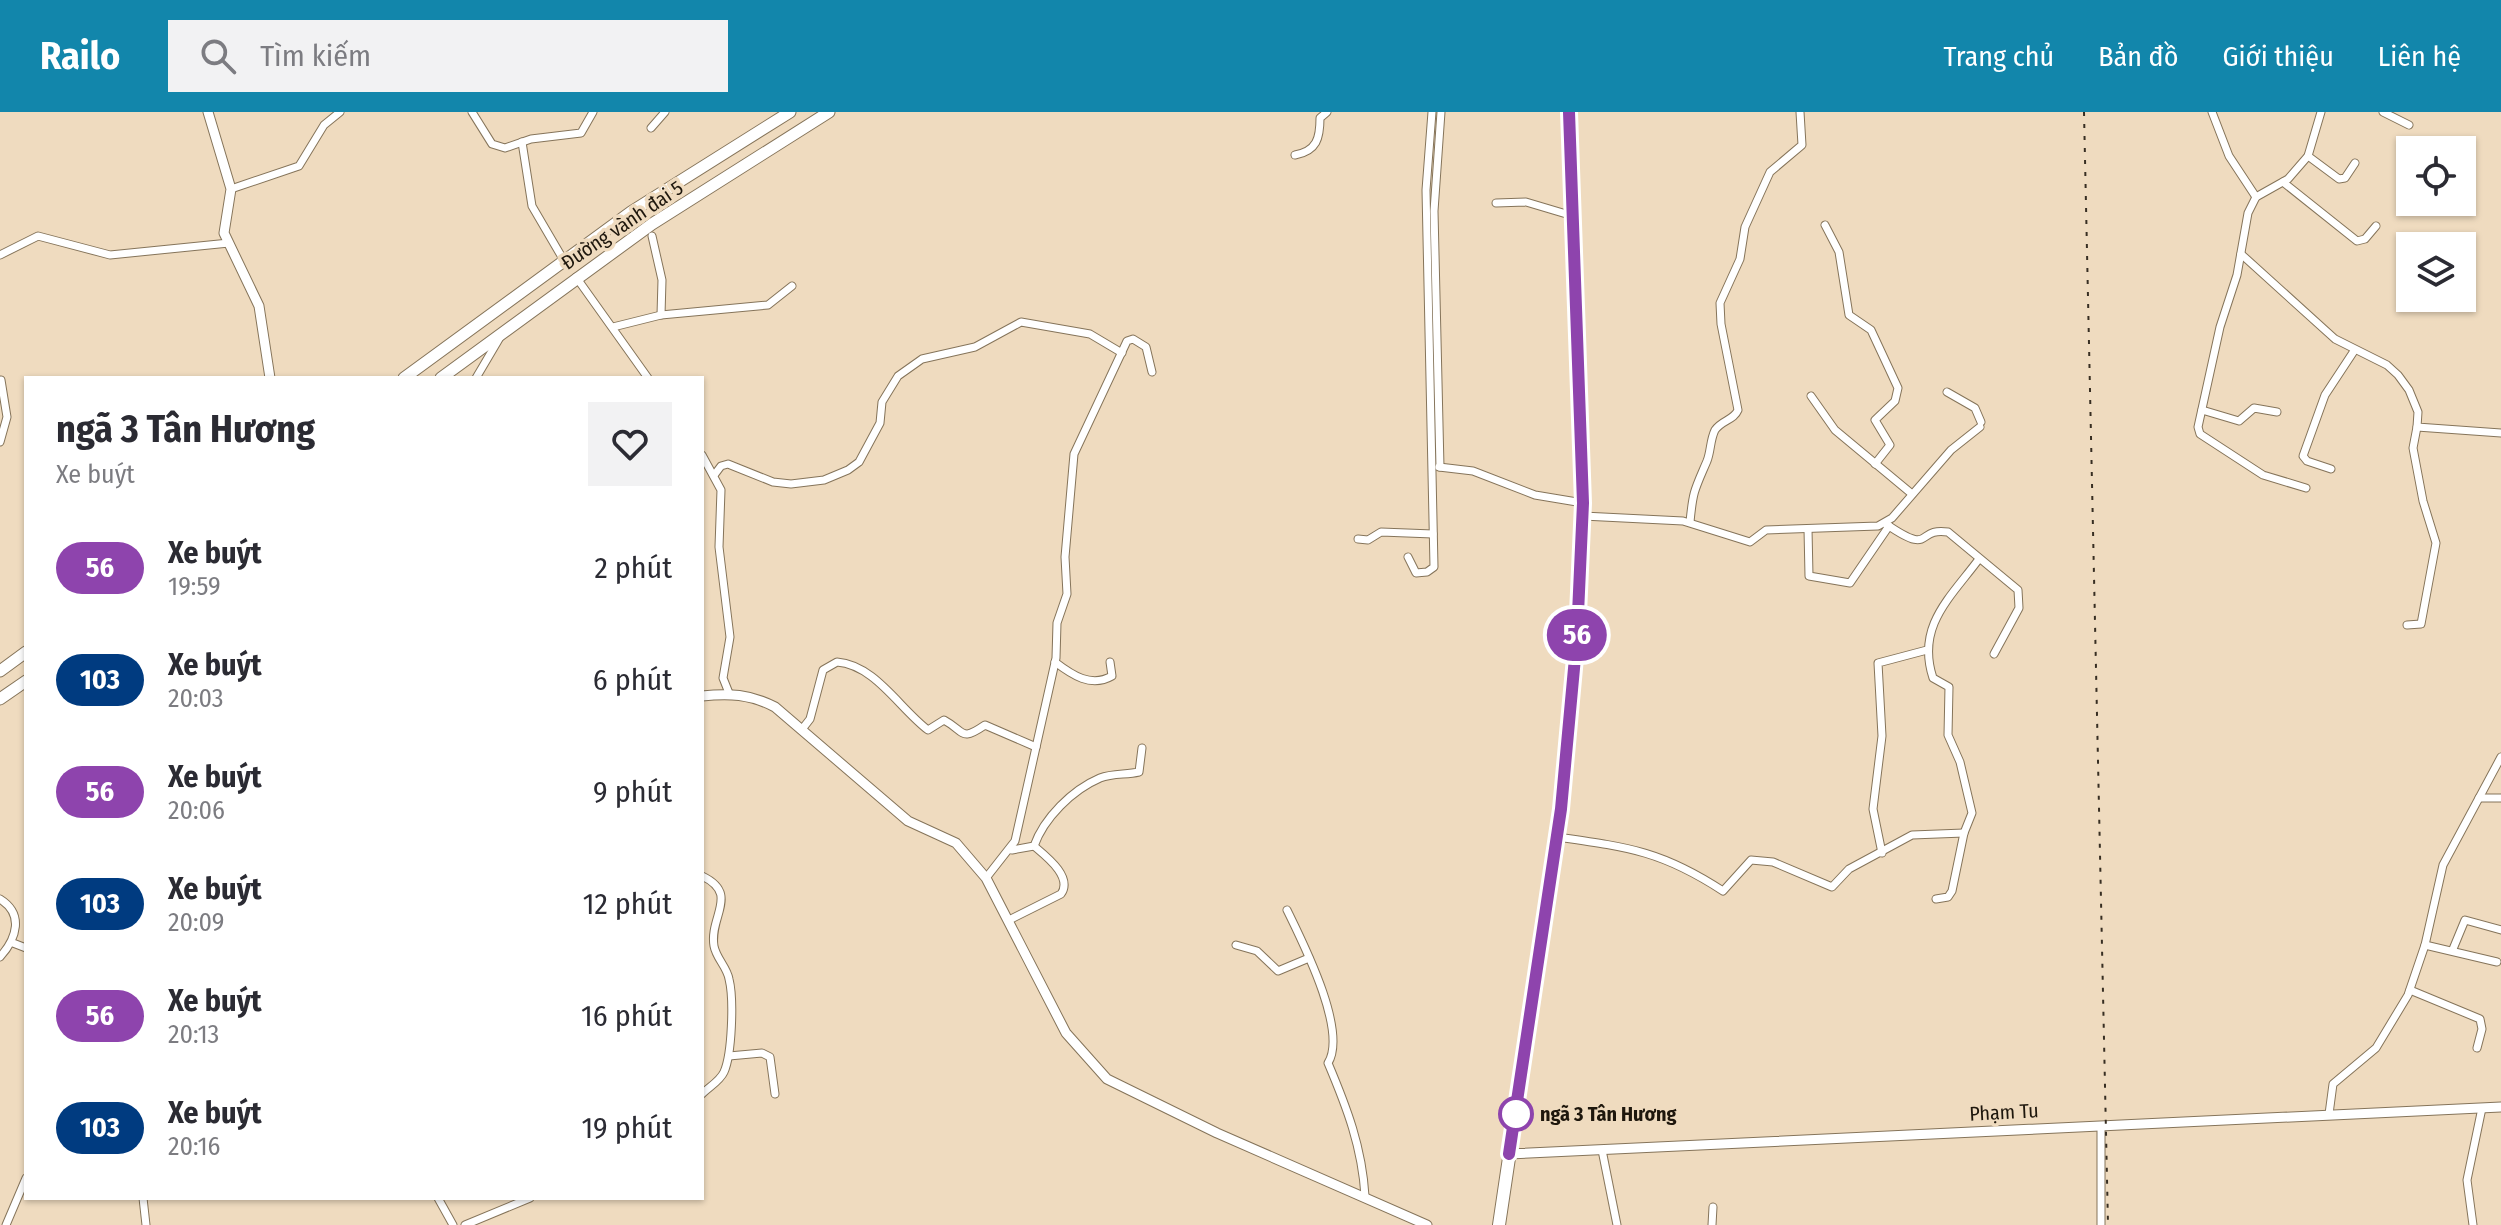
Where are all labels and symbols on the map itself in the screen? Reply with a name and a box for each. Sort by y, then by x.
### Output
street label: Đường vành đai 5 [557,175,687,275]
line badge: 56 [1541,609,1613,661]
marker: ngã 3 Tân Hương [1499,1097,1533,1131]
street label: Phạm Tu [1969,1098,2039,1126]
place label: ngã 3 Tân Hương [1540,1102,1676,1126]

